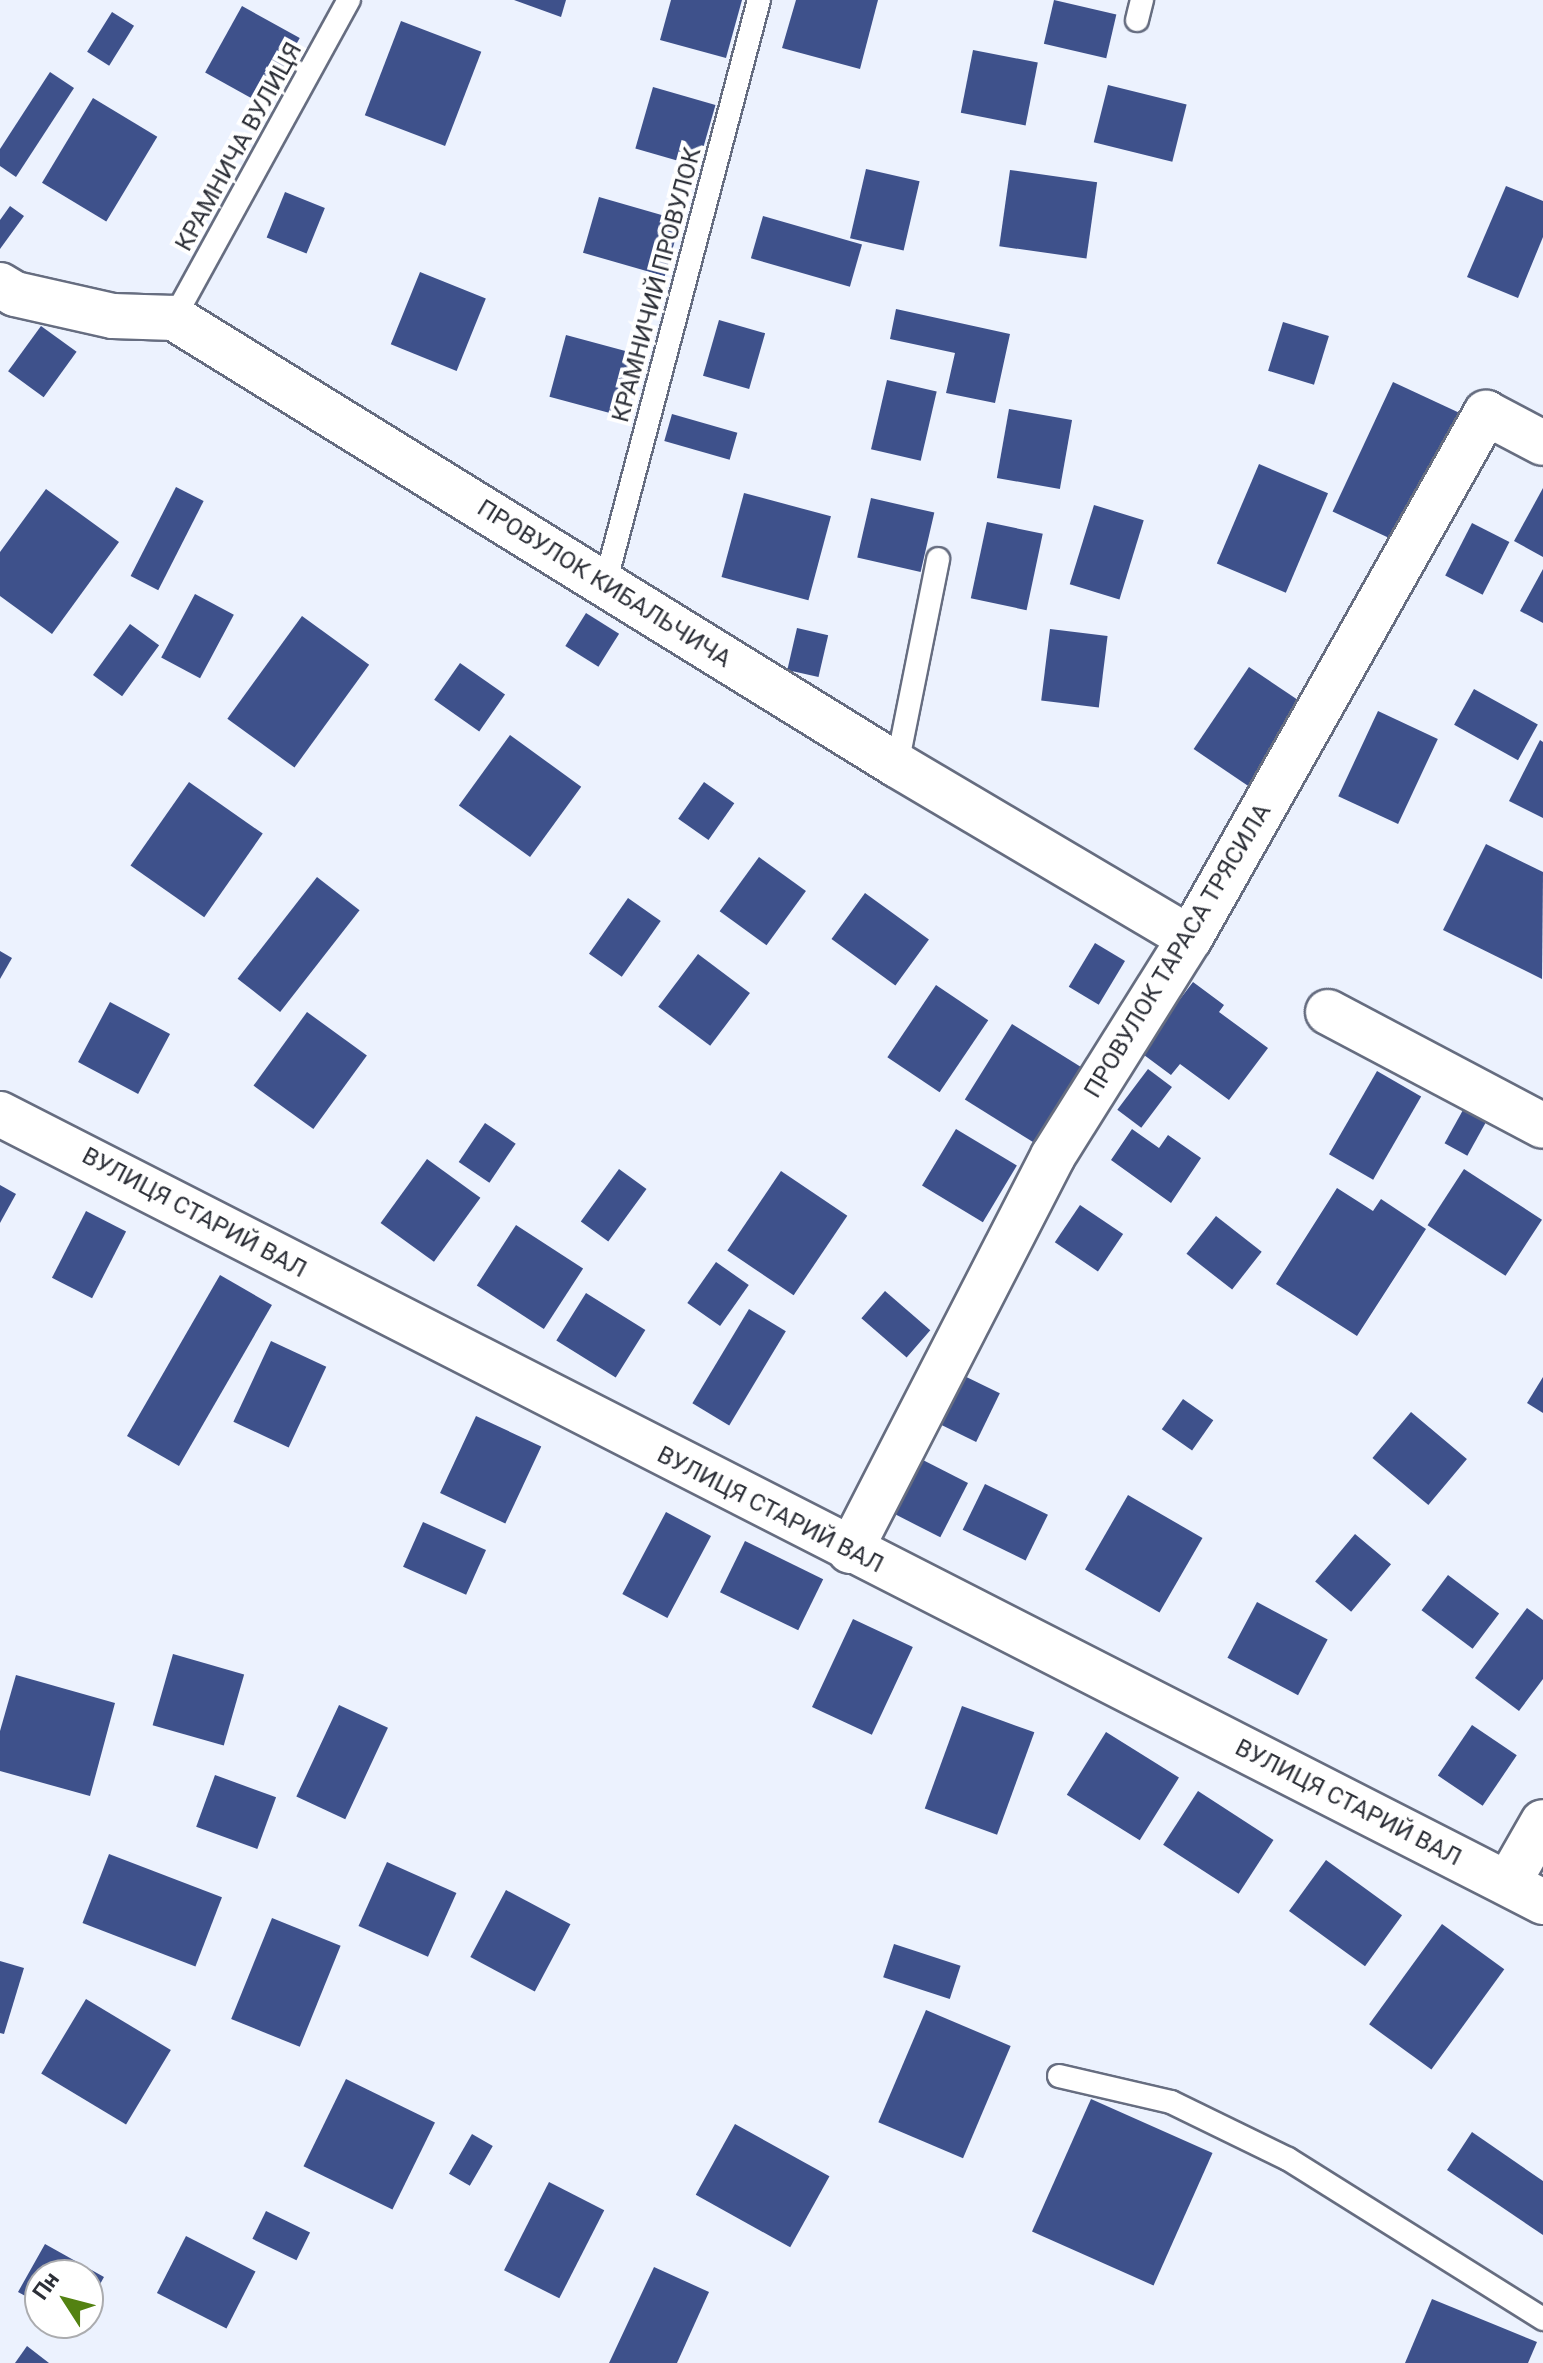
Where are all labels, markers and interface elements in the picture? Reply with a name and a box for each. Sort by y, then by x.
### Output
street label: КРАМНИЧА ВУЛИЦЯ [170,38,308,256]
street label: КРАМНИЧИЙ ПРОВУЛОК [606,145,708,425]
street label: ПРОВУЛОК КИБАЛЬЧИЧА [472,494,736,674]
street label: ПРОВУЛОК ТАРАСА ТРЯСИЛА [1078,798,1278,1104]
street label: ВУЛИЦЯ СТАРИЙ ВАЛ [77,1142,311,1284]
street label: ВУЛИЦЯ СТАРИЙ ВАЛ [652,1441,888,1579]
street label: ВУЛИЦЯ СТАРИЙ ВАЛ [1230,1734,1466,1872]
north arrow [24,2259,104,2339]
text: Пн [27,2267,64,2304]

